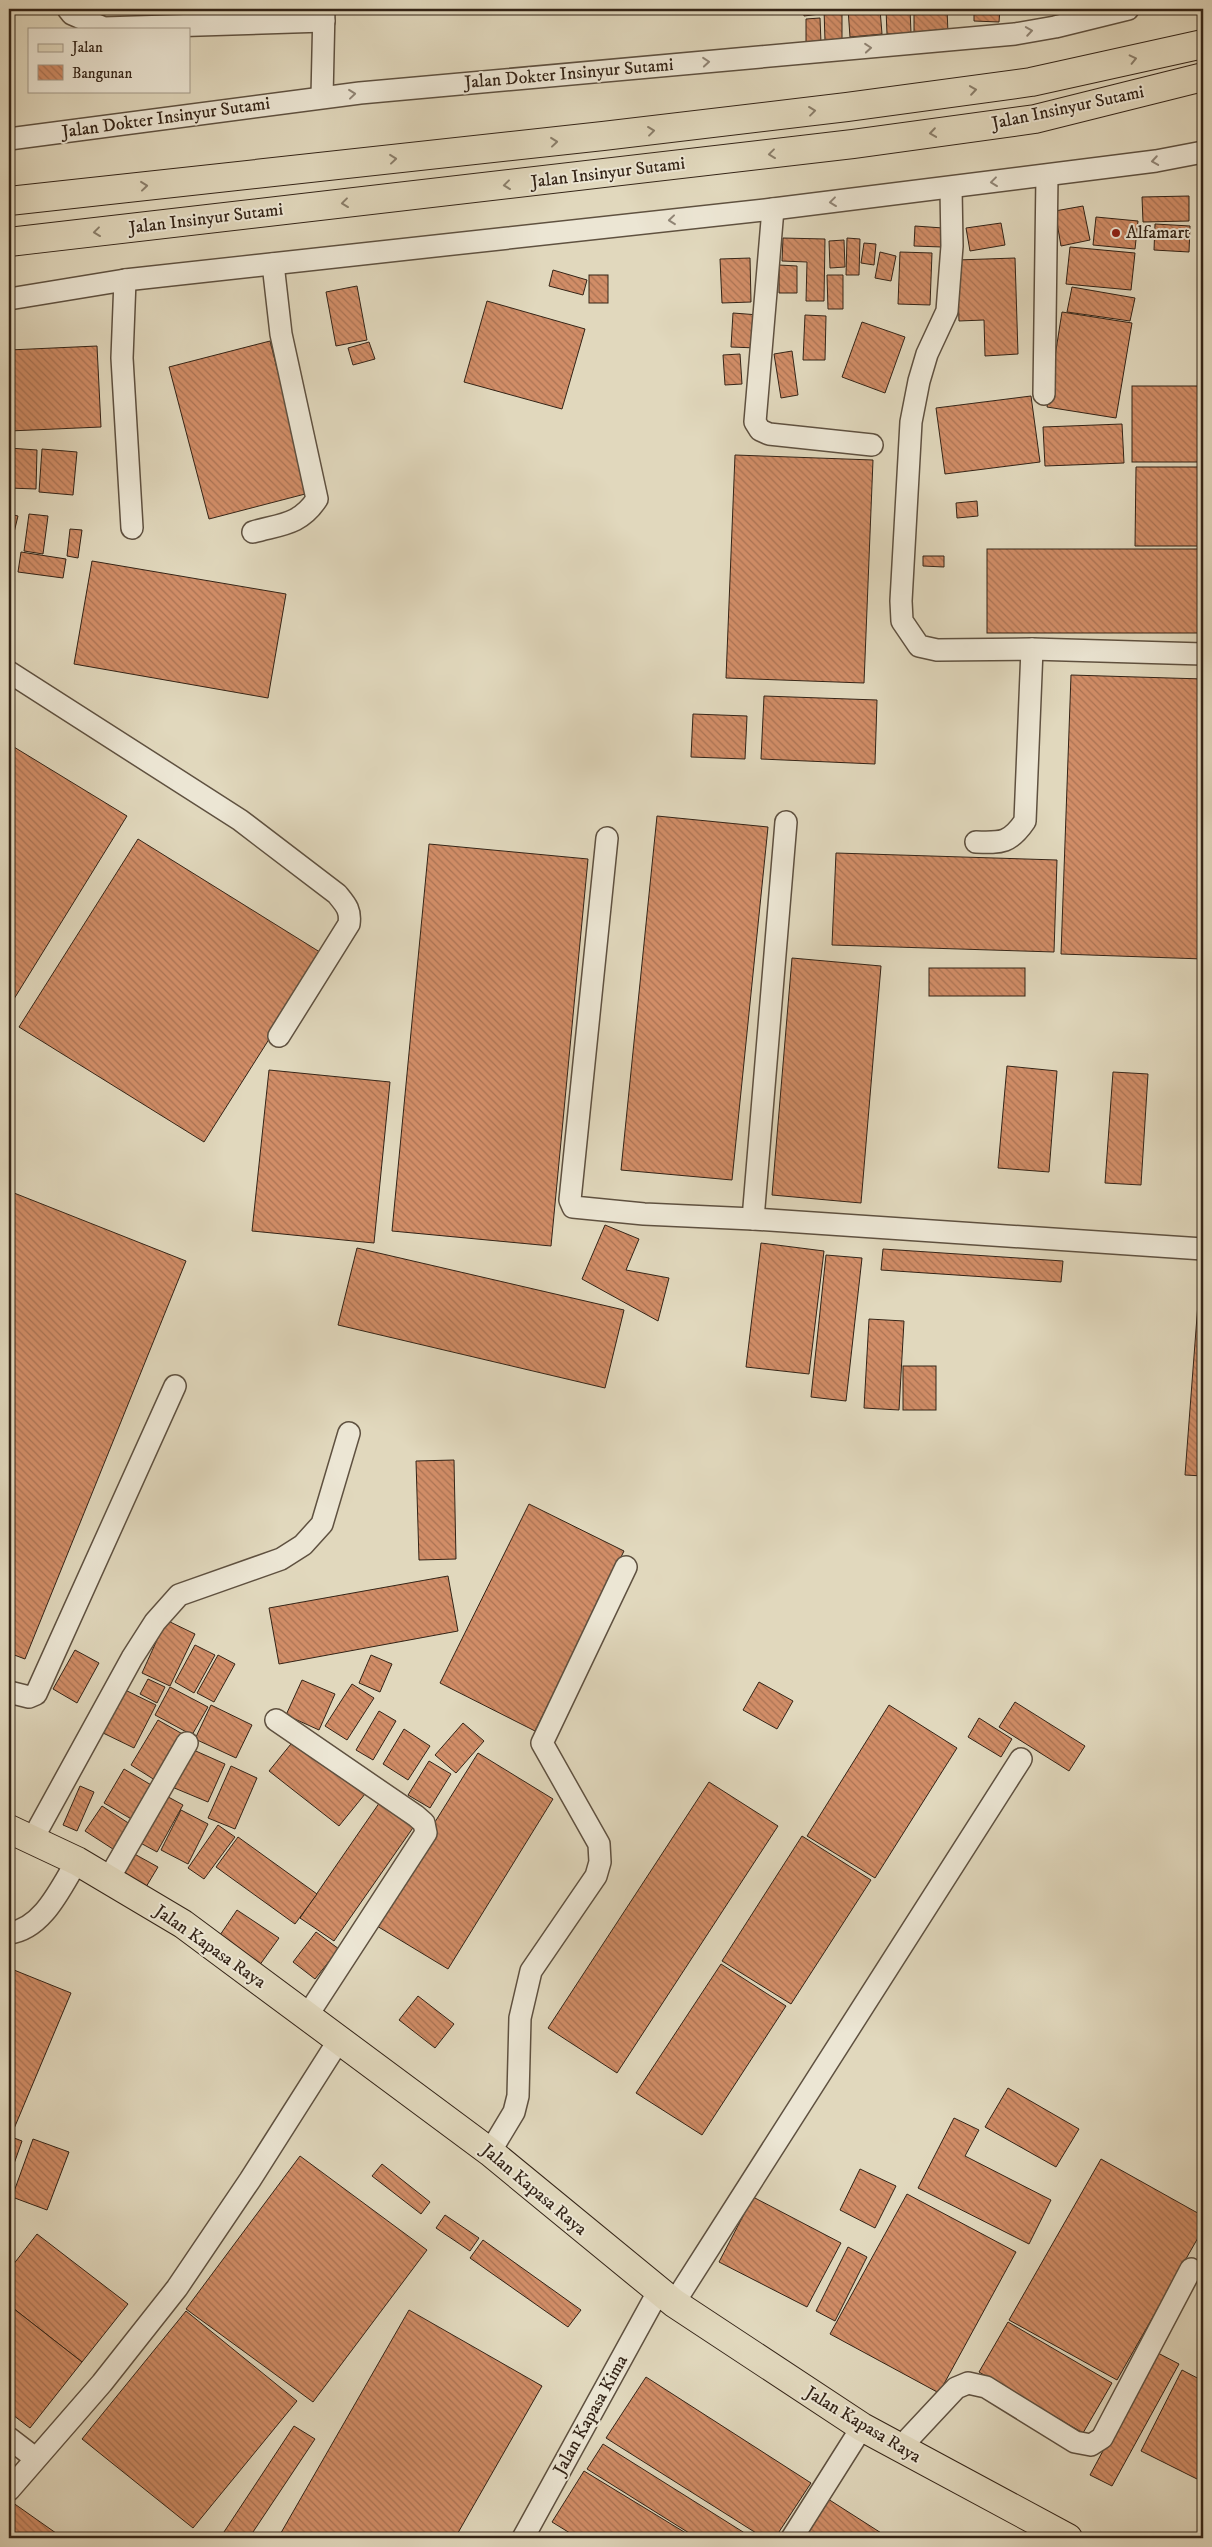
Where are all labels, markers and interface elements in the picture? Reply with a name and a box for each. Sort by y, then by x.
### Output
one-way arrow [1025,27,1034,37]
legend [28,28,190,92]
text: Jalan [70,38,103,57]
one-way arrow [864,43,872,54]
street label: Jalan Dokter Insinyur Sutami [462,54,674,94]
one-way arrow [1128,54,1137,65]
one-way arrow [702,57,710,68]
text: Bangunan [72,64,132,83]
street label: Jalan Insinyur Sutami [988,81,1146,135]
one-way arrow [970,85,978,96]
one-way arrow [348,89,356,100]
street label: Jalan Dokter Insinyur Sutami [59,93,271,144]
one-way arrow [809,106,817,117]
one-way arrow [647,126,655,137]
one-way arrow [929,127,937,138]
one-way arrow [551,137,559,148]
one-way arrow [768,148,776,159]
street label: Jalan Insinyur Sutami [528,153,686,194]
one-way arrow [389,154,397,165]
one-way arrow [1151,156,1160,166]
one-way arrow [990,176,998,187]
one-way arrow [502,179,510,190]
one-way arrow [141,181,149,192]
one-way arrow [829,196,837,207]
one-way arrow [341,197,349,208]
street label: Jalan Insinyur Sutami [126,199,284,240]
one-way arrow [667,215,675,226]
place label: Alfamart [1126,222,1190,244]
one-way arrow [92,226,100,237]
marker: Alfamart [1110,227,1122,239]
street label: Jalan Kapasa Raya [148,1899,270,1994]
street label: Jalan Kapasa Raya [475,2138,592,2241]
street label: Jalan Kapasa Kima [548,2351,633,2481]
street label: Jalan Kapasa Raya [799,2381,925,2468]

